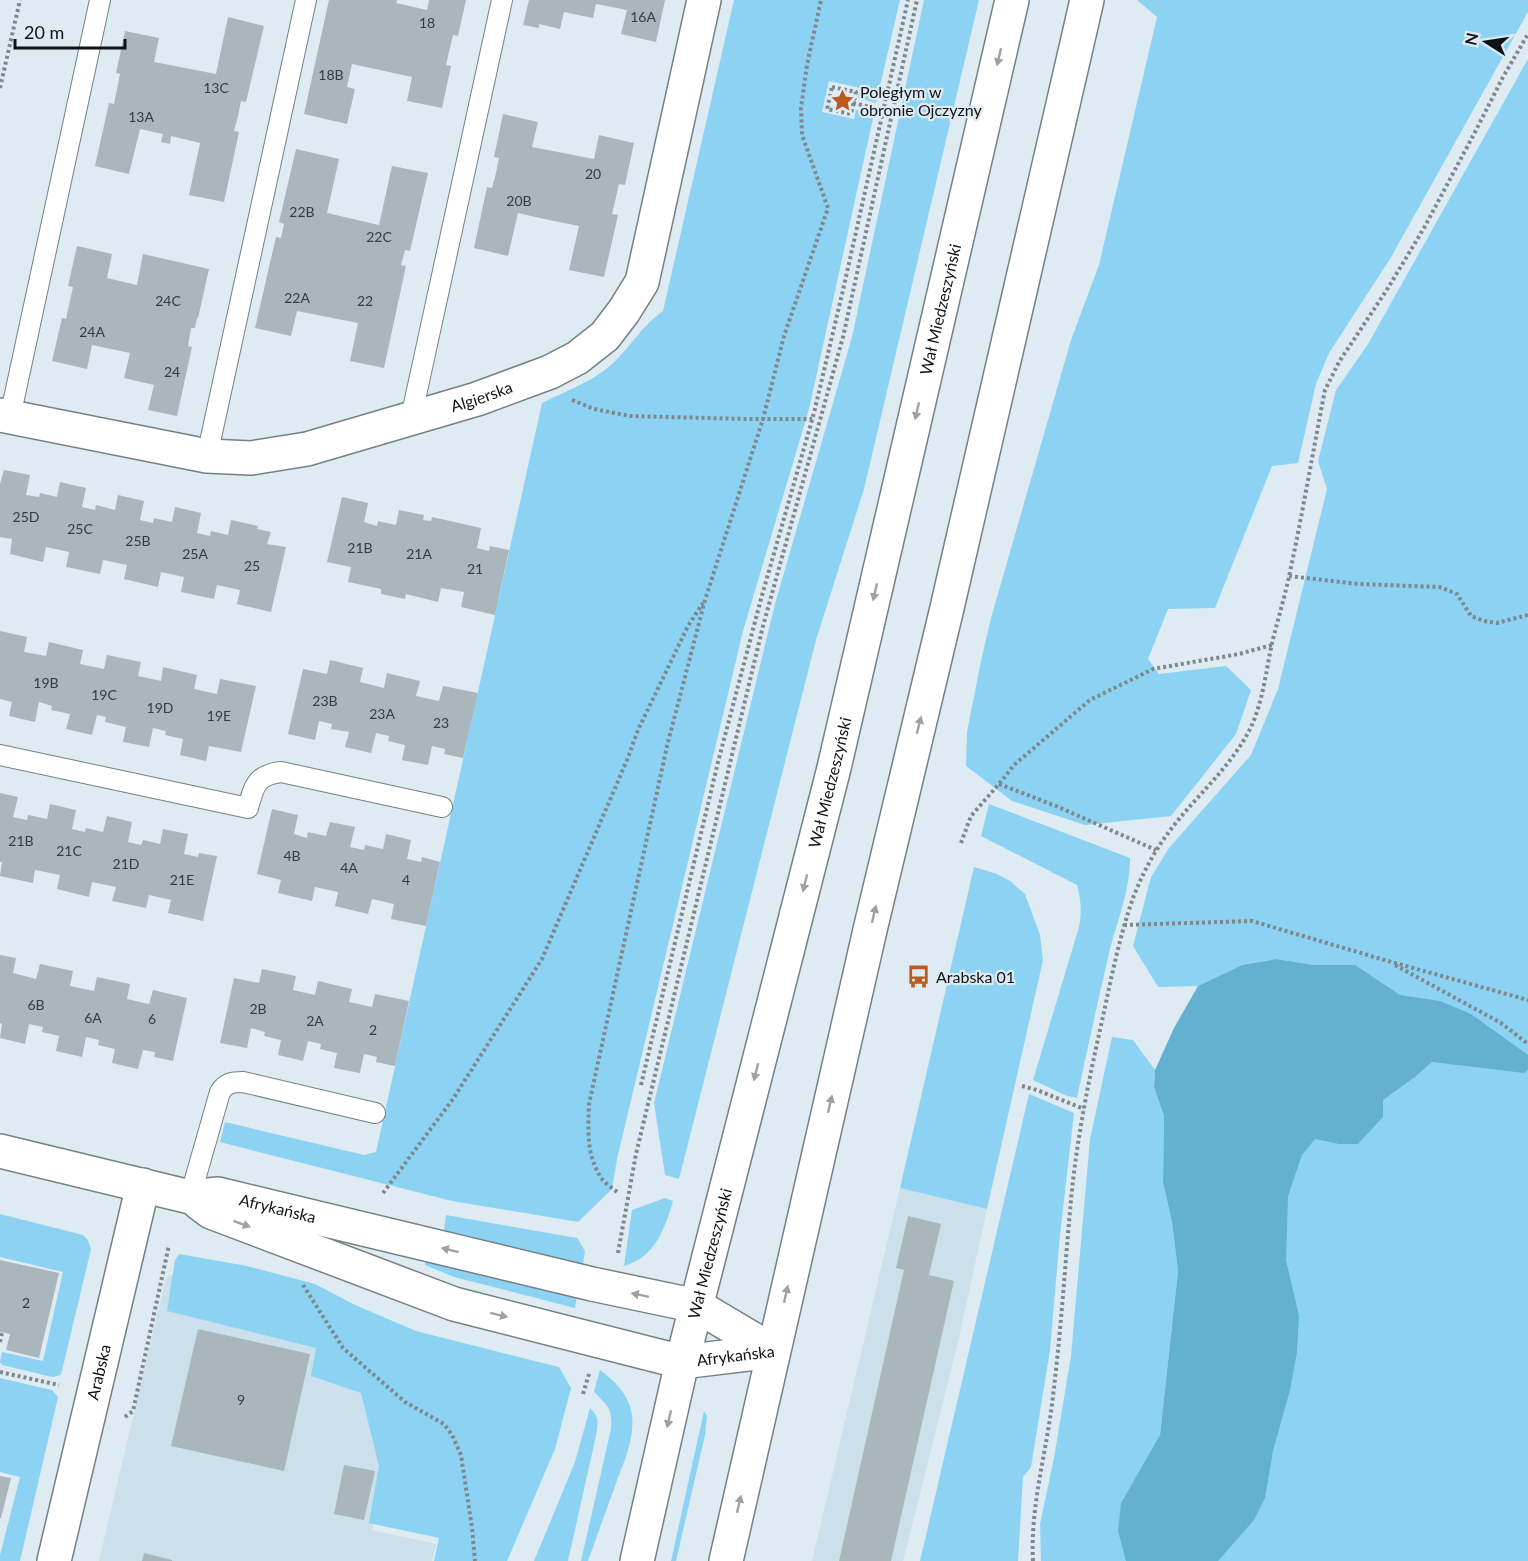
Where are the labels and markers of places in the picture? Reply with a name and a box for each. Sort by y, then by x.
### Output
place label: Poległym w obronie Ojczyzny [860,82,982,119]
place icon: Poległym w obronie Ojczyzny [829,88,855,114]
bus stop icon: Arabska 01 [905,964,931,990]
place label: Arabska 01 [936,967,1015,986]

